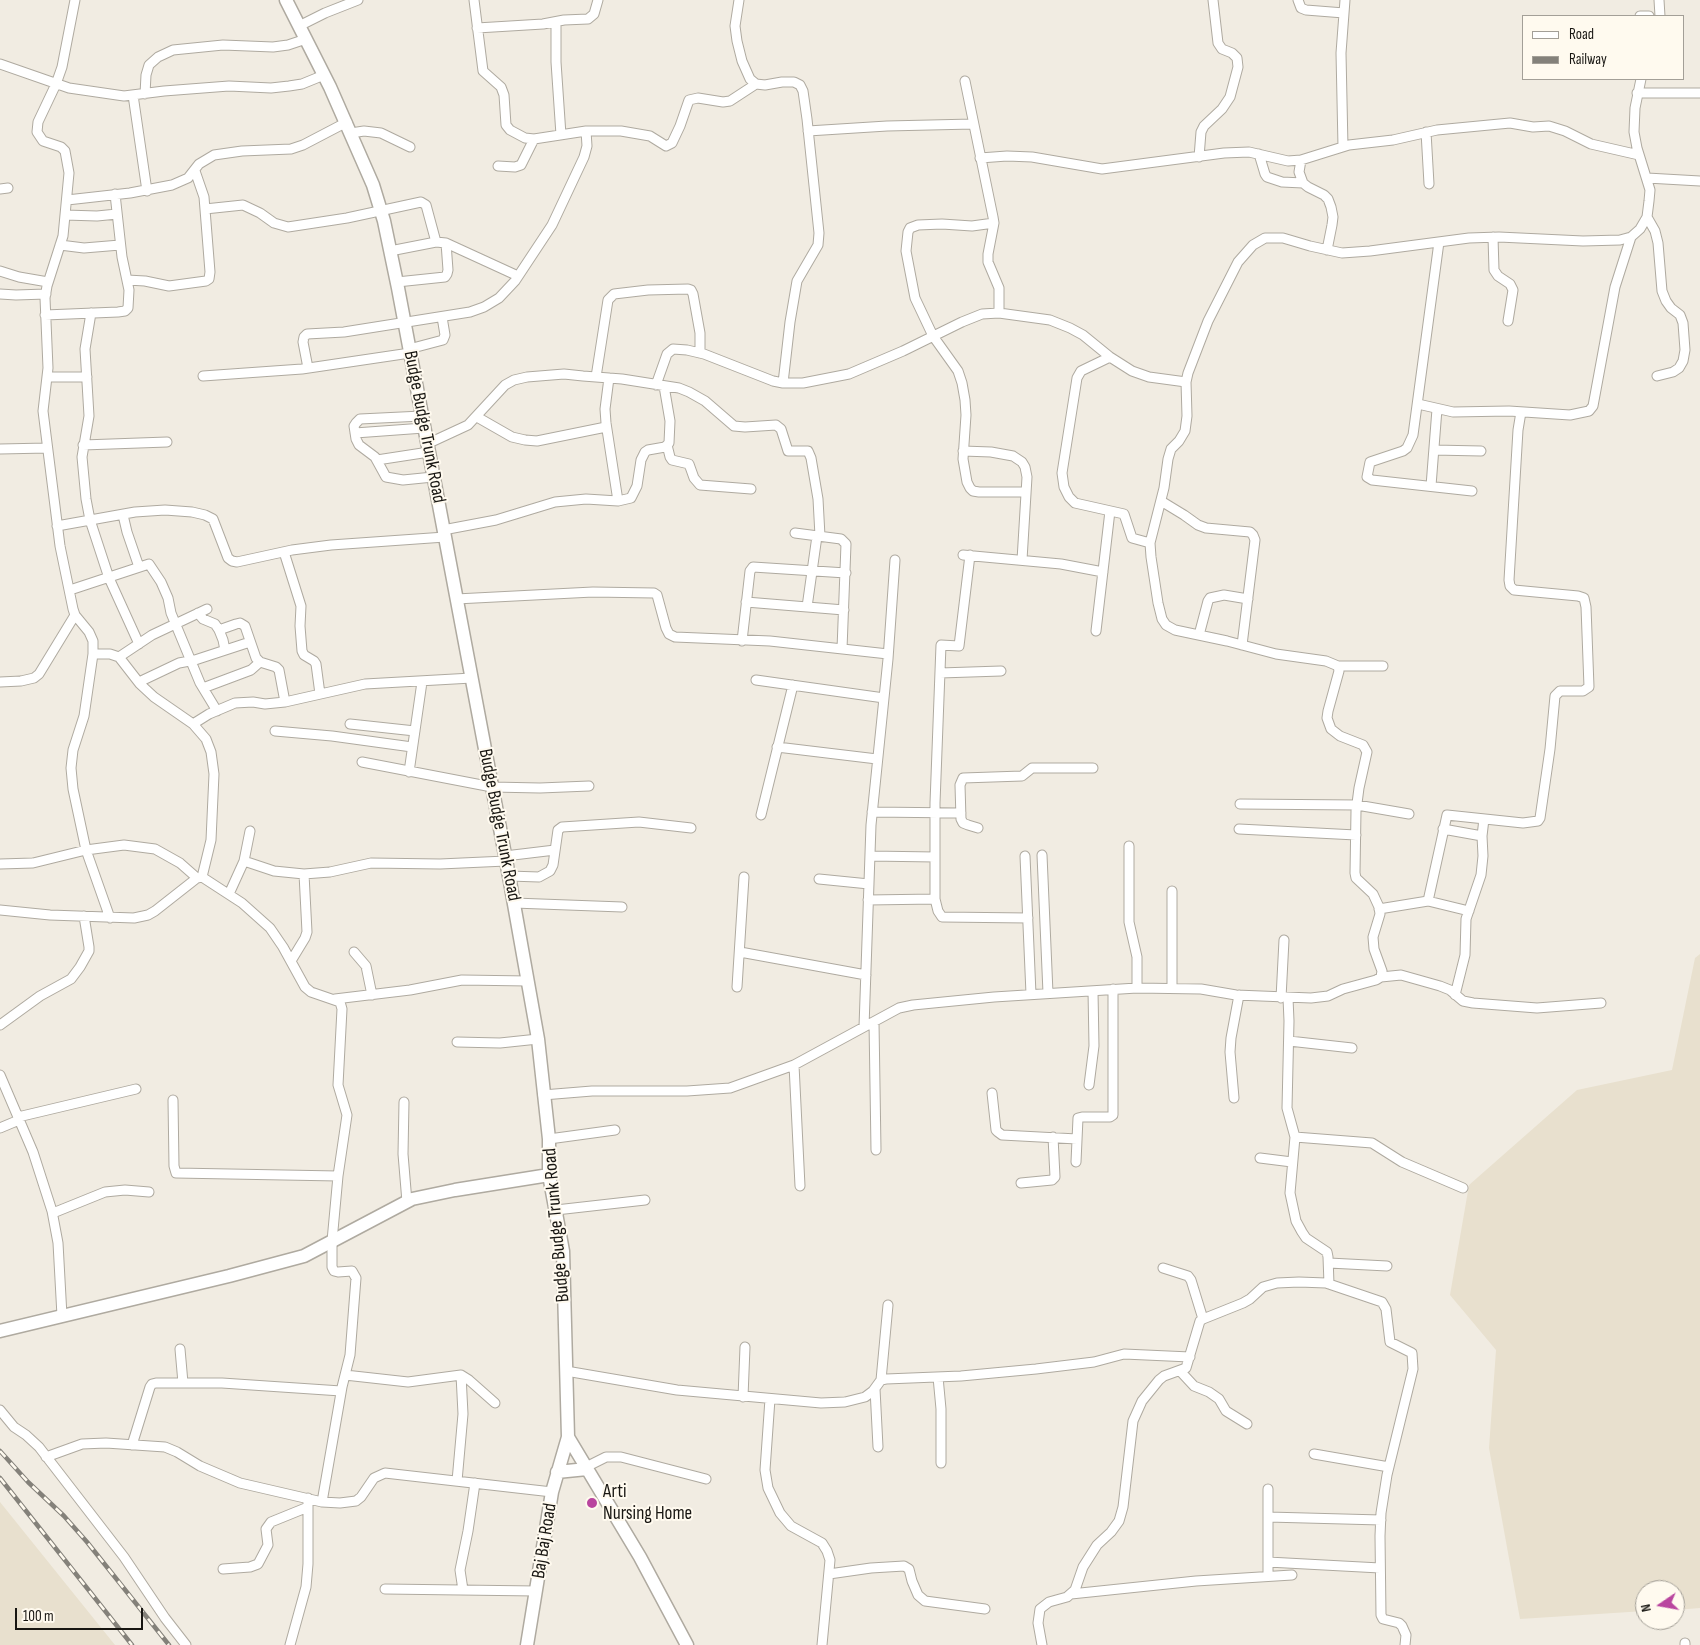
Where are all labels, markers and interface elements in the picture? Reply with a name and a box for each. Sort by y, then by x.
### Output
legend [1522,15,1685,80]
text: Road [1569,25,1594,44]
text: Railway [1569,50,1607,69]
street label: Budge Budge Trunk Road [398,349,450,505]
street label: Budge Budge Trunk Road [473,747,525,903]
street label: Budge Budge Trunk Road [539,1147,575,1303]
place label: Arti Nursing Home [603,1481,692,1525]
marker: Arti Nursing Home [585,1496,599,1510]
street label: Baj Baj Road [528,1502,562,1580]
north arrow [1635,1580,1685,1630]
scale bar [18,1598,145,1630]
text: N [1637,1603,1655,1613]
text: 100 m [23,1607,54,1626]

